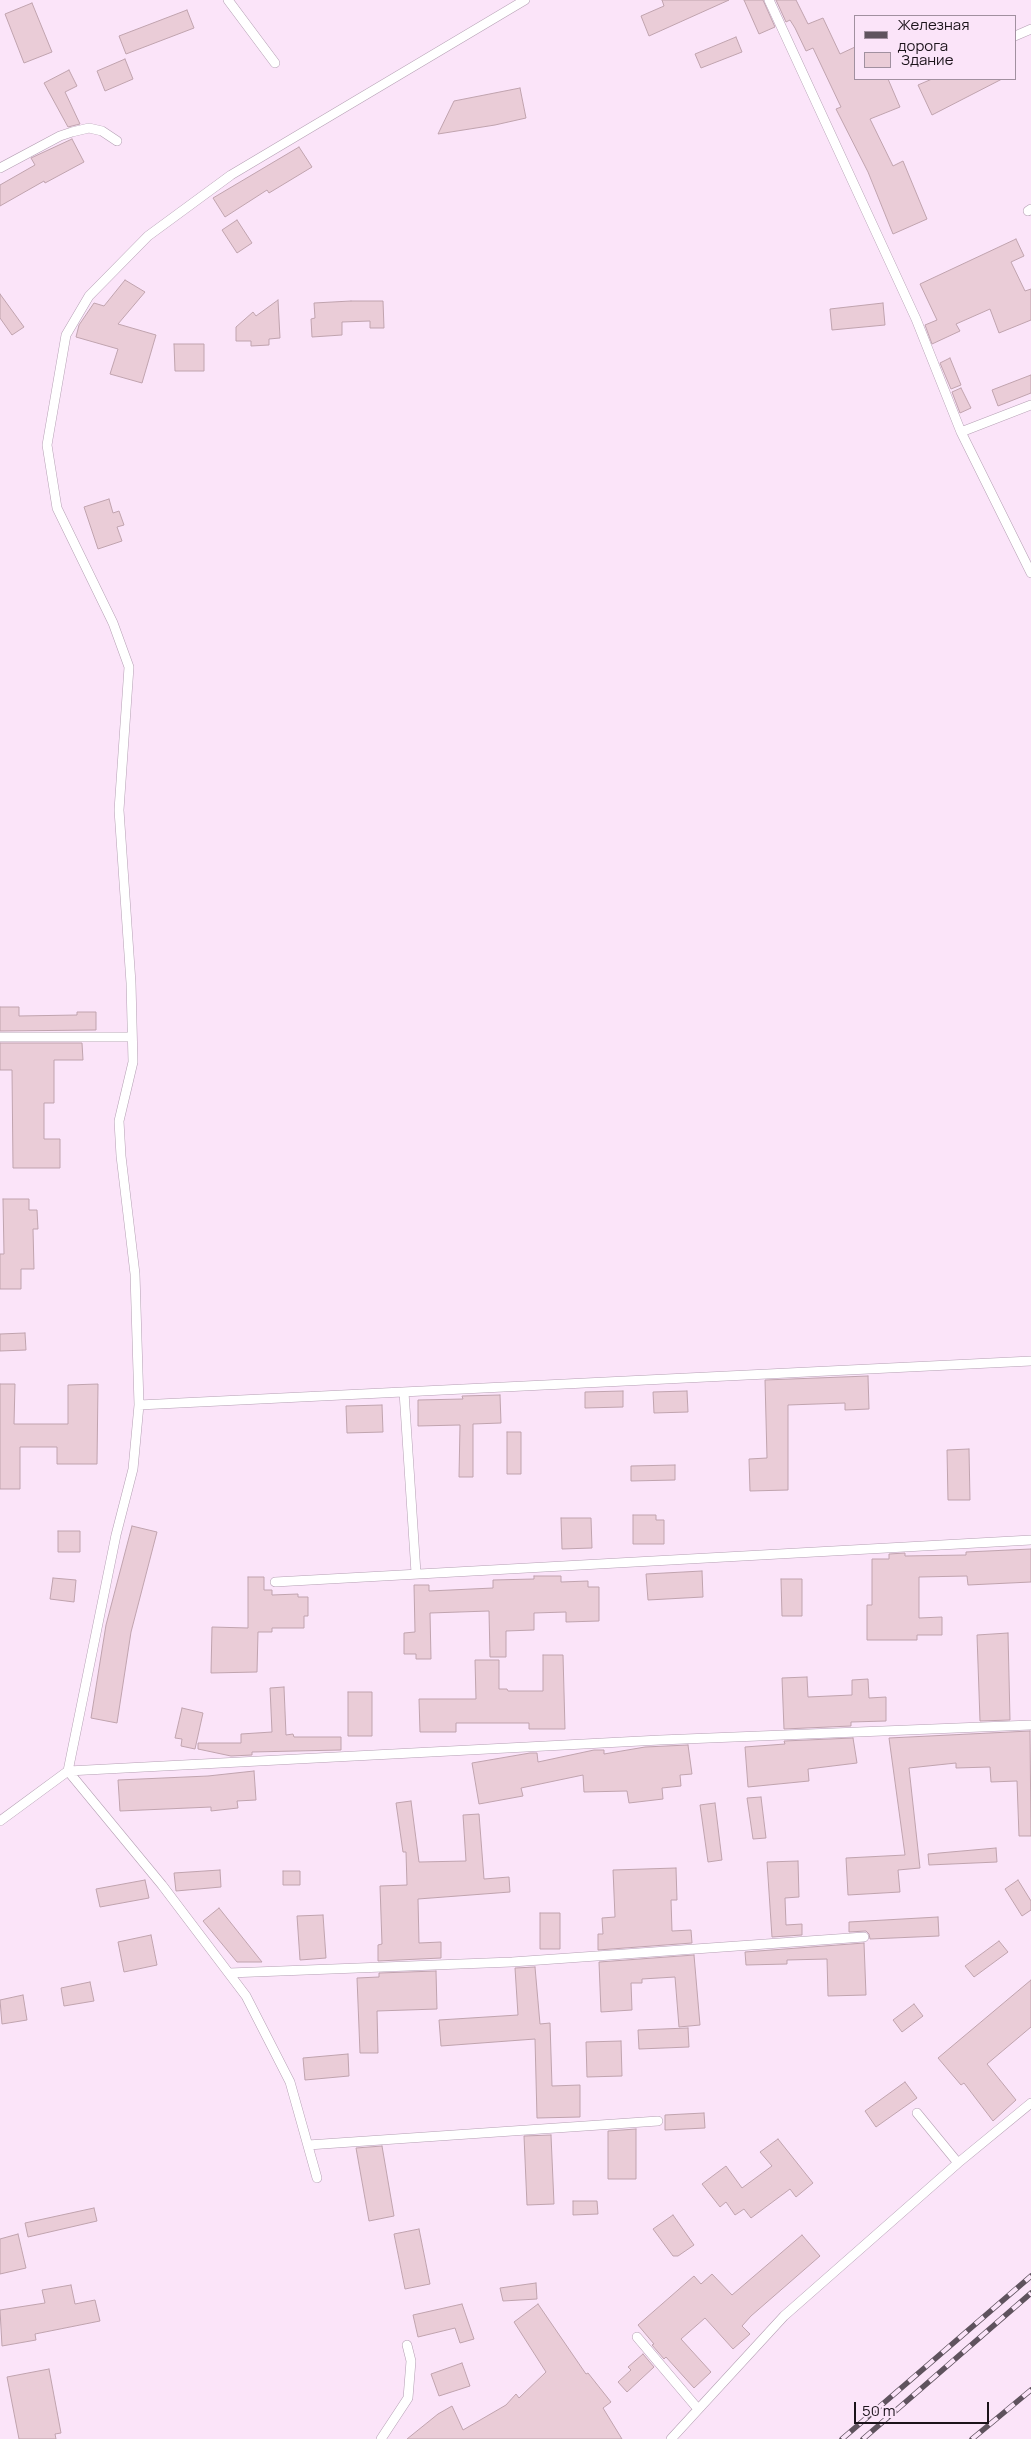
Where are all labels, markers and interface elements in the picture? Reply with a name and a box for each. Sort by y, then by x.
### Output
text: Железная дорога [898,14,969,56]
legend [854,15,1016,80]
text: Здание [901,49,953,70]
scale bar [856,2392,991,2424]
text: 50 m [862,2400,896,2421]

